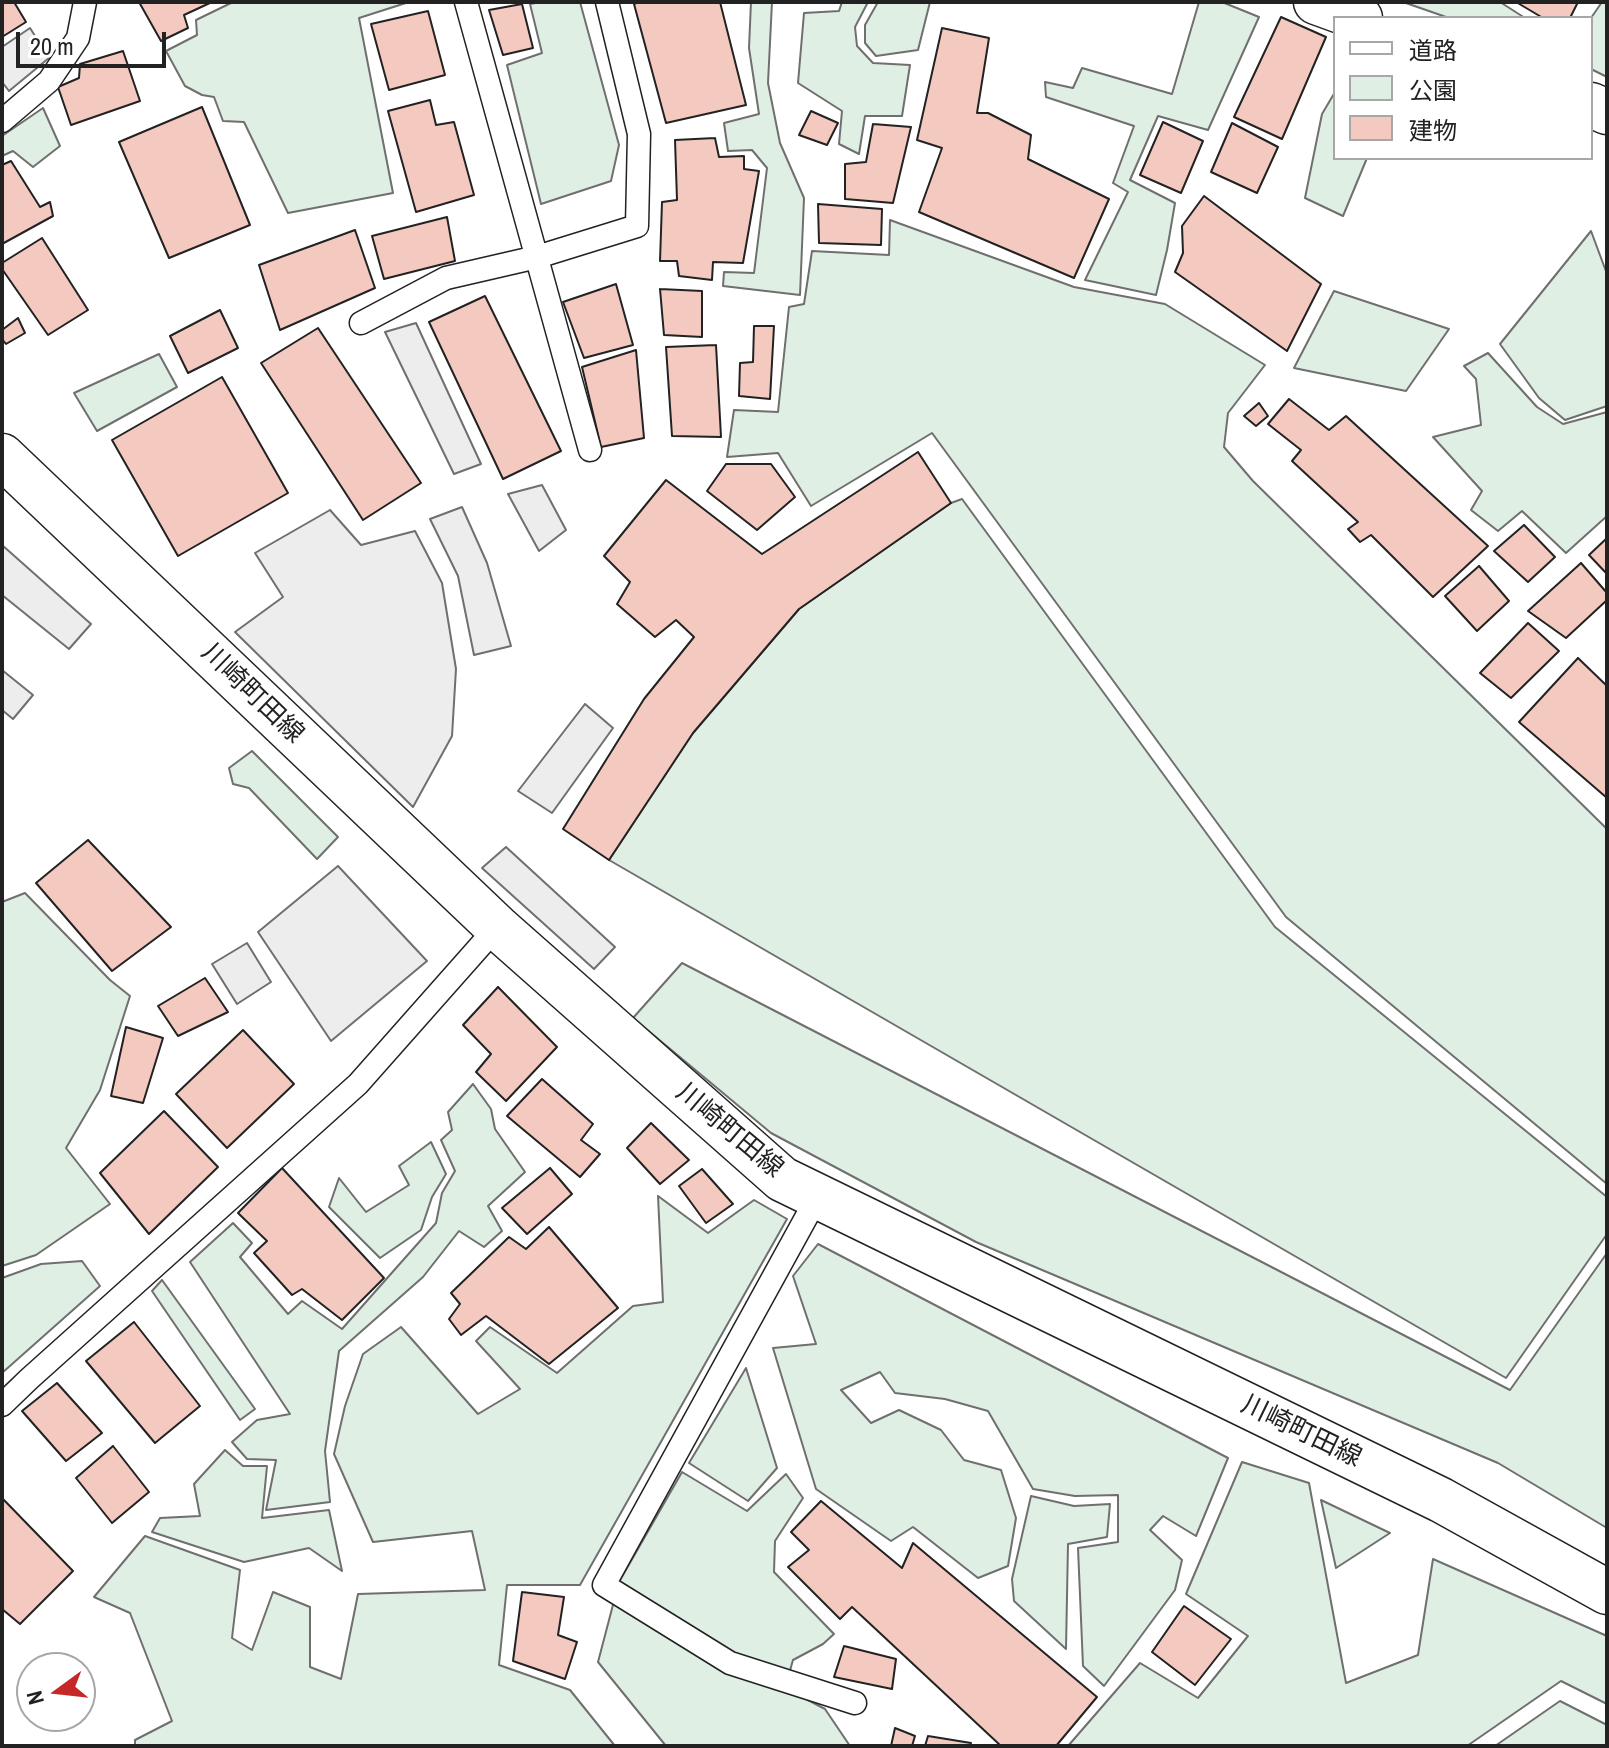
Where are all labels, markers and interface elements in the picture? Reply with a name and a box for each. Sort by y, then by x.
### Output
scale bar [20,16,170,66]
legend [1333,16,1593,160]
text: 20 m [30,30,74,62]
text: 道路 [1409,34,1457,66]
text: 公園 [1409,74,1457,106]
text: 建物 [1409,114,1457,146]
street label: 川崎町田線 [194,638,310,750]
street label: 川崎町田線 [669,1077,789,1185]
street label: 川崎町田線 [1236,1389,1366,1475]
north arrow [16,1652,96,1732]
text: N [19,1688,51,1708]

